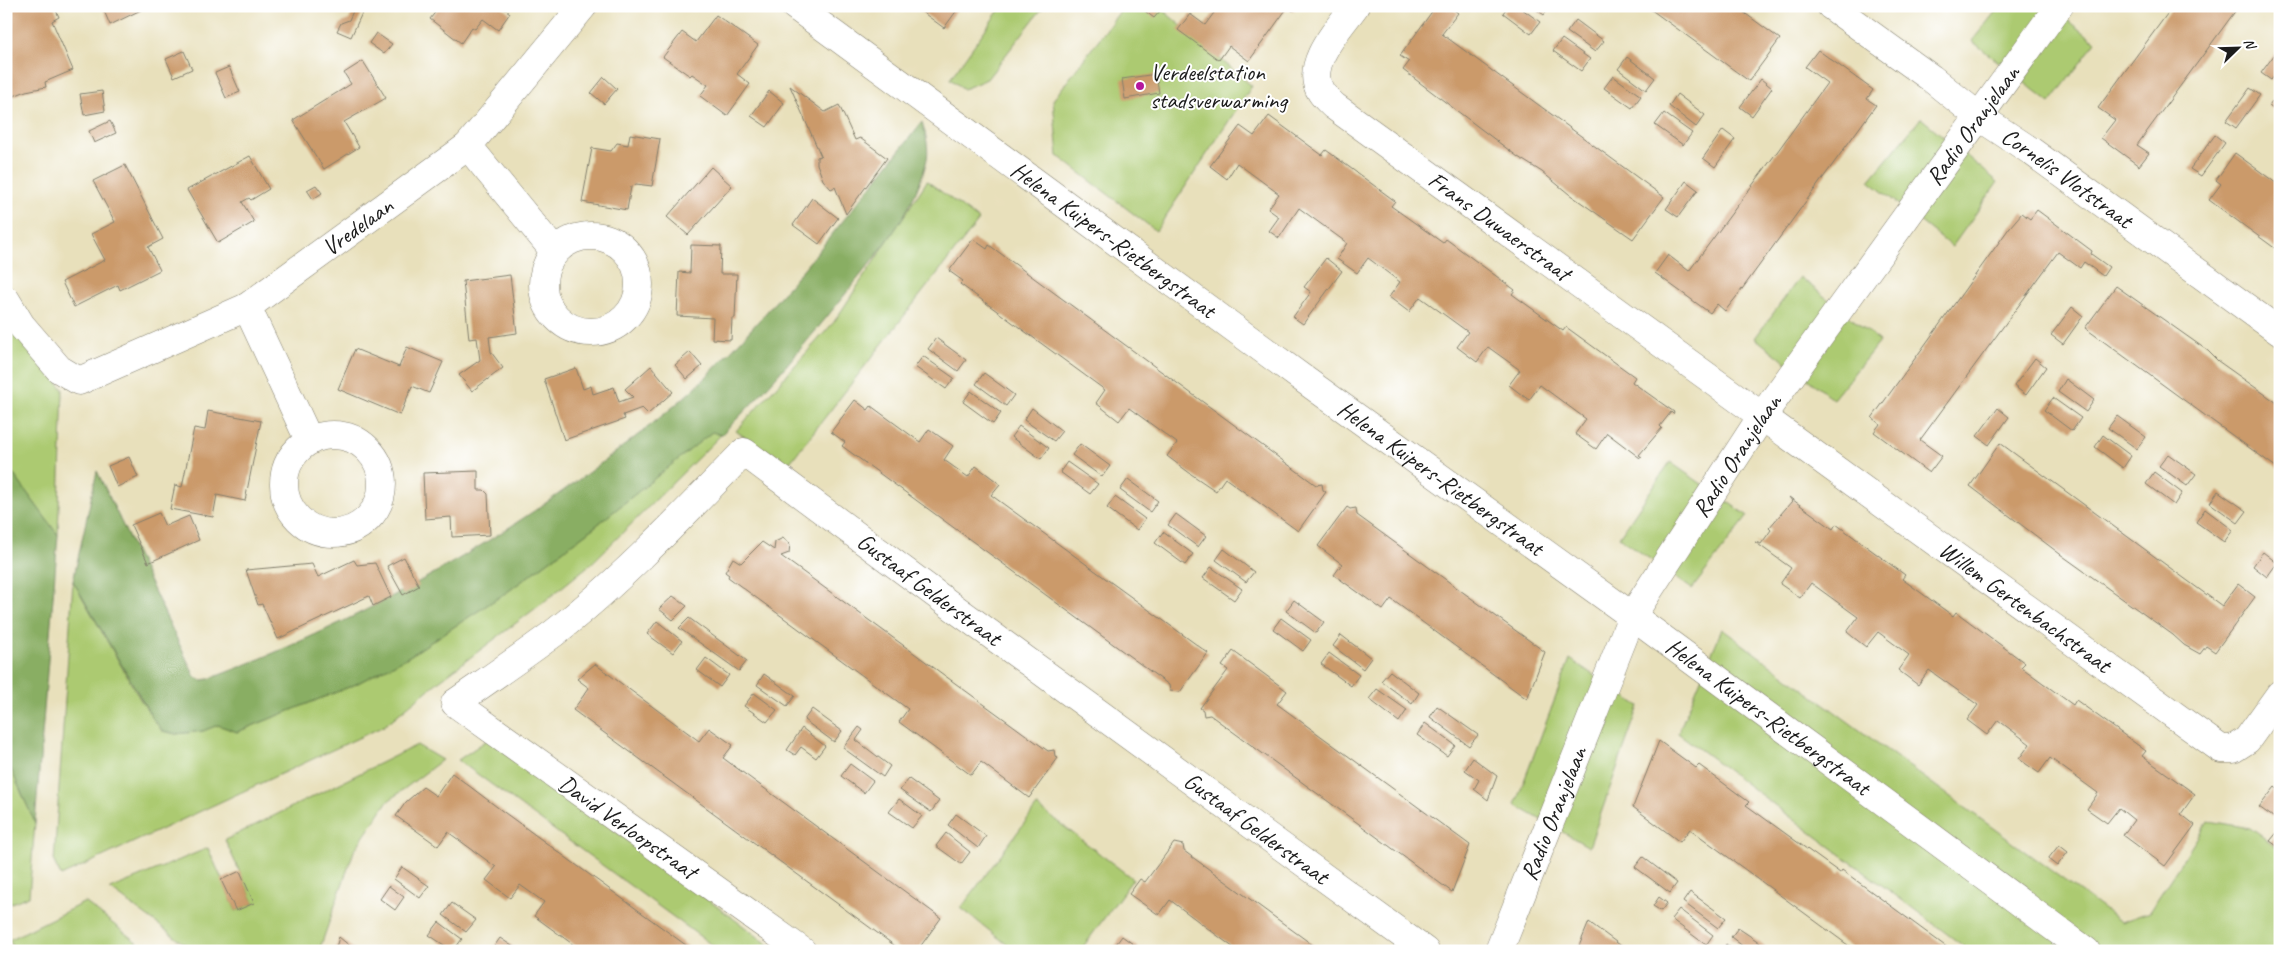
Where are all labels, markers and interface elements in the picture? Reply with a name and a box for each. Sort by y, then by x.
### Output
north arrow [2214,22,2264,72]
text: N [2240,36,2260,53]
place label: Verdeelstation stadsverwarming [1150,57,1289,115]
street label: Radio Oranjelaan [1919,58,2027,191]
marker: Verdeelstation stadsverwarming [1134,80,1146,92]
street label: Cornelis Vlotstraat [1996,121,2140,236]
street label: Helena Kuipers-Rietbergstraat [1005,155,1223,326]
street label: Frans Duwaerstraat [1423,165,1579,289]
street label: Vredelaan [316,190,400,262]
street label: Radio Oranjelaan [1685,387,1789,523]
street label: Helena Kuipers-Rietbergstraat [1332,394,1551,564]
street label: Gustaaf Gelderstraat [851,526,1009,653]
street label: Willem Gertenbachstraat [1933,535,2119,680]
street label: Helena Kuipers-Rietbergstraat [1660,631,1878,803]
street label: Radio Oranjelaan [1514,741,1594,885]
street label: Gustaaf Gelderstraat [1178,765,1336,892]
street label: David Verloopstraat [553,768,706,888]

